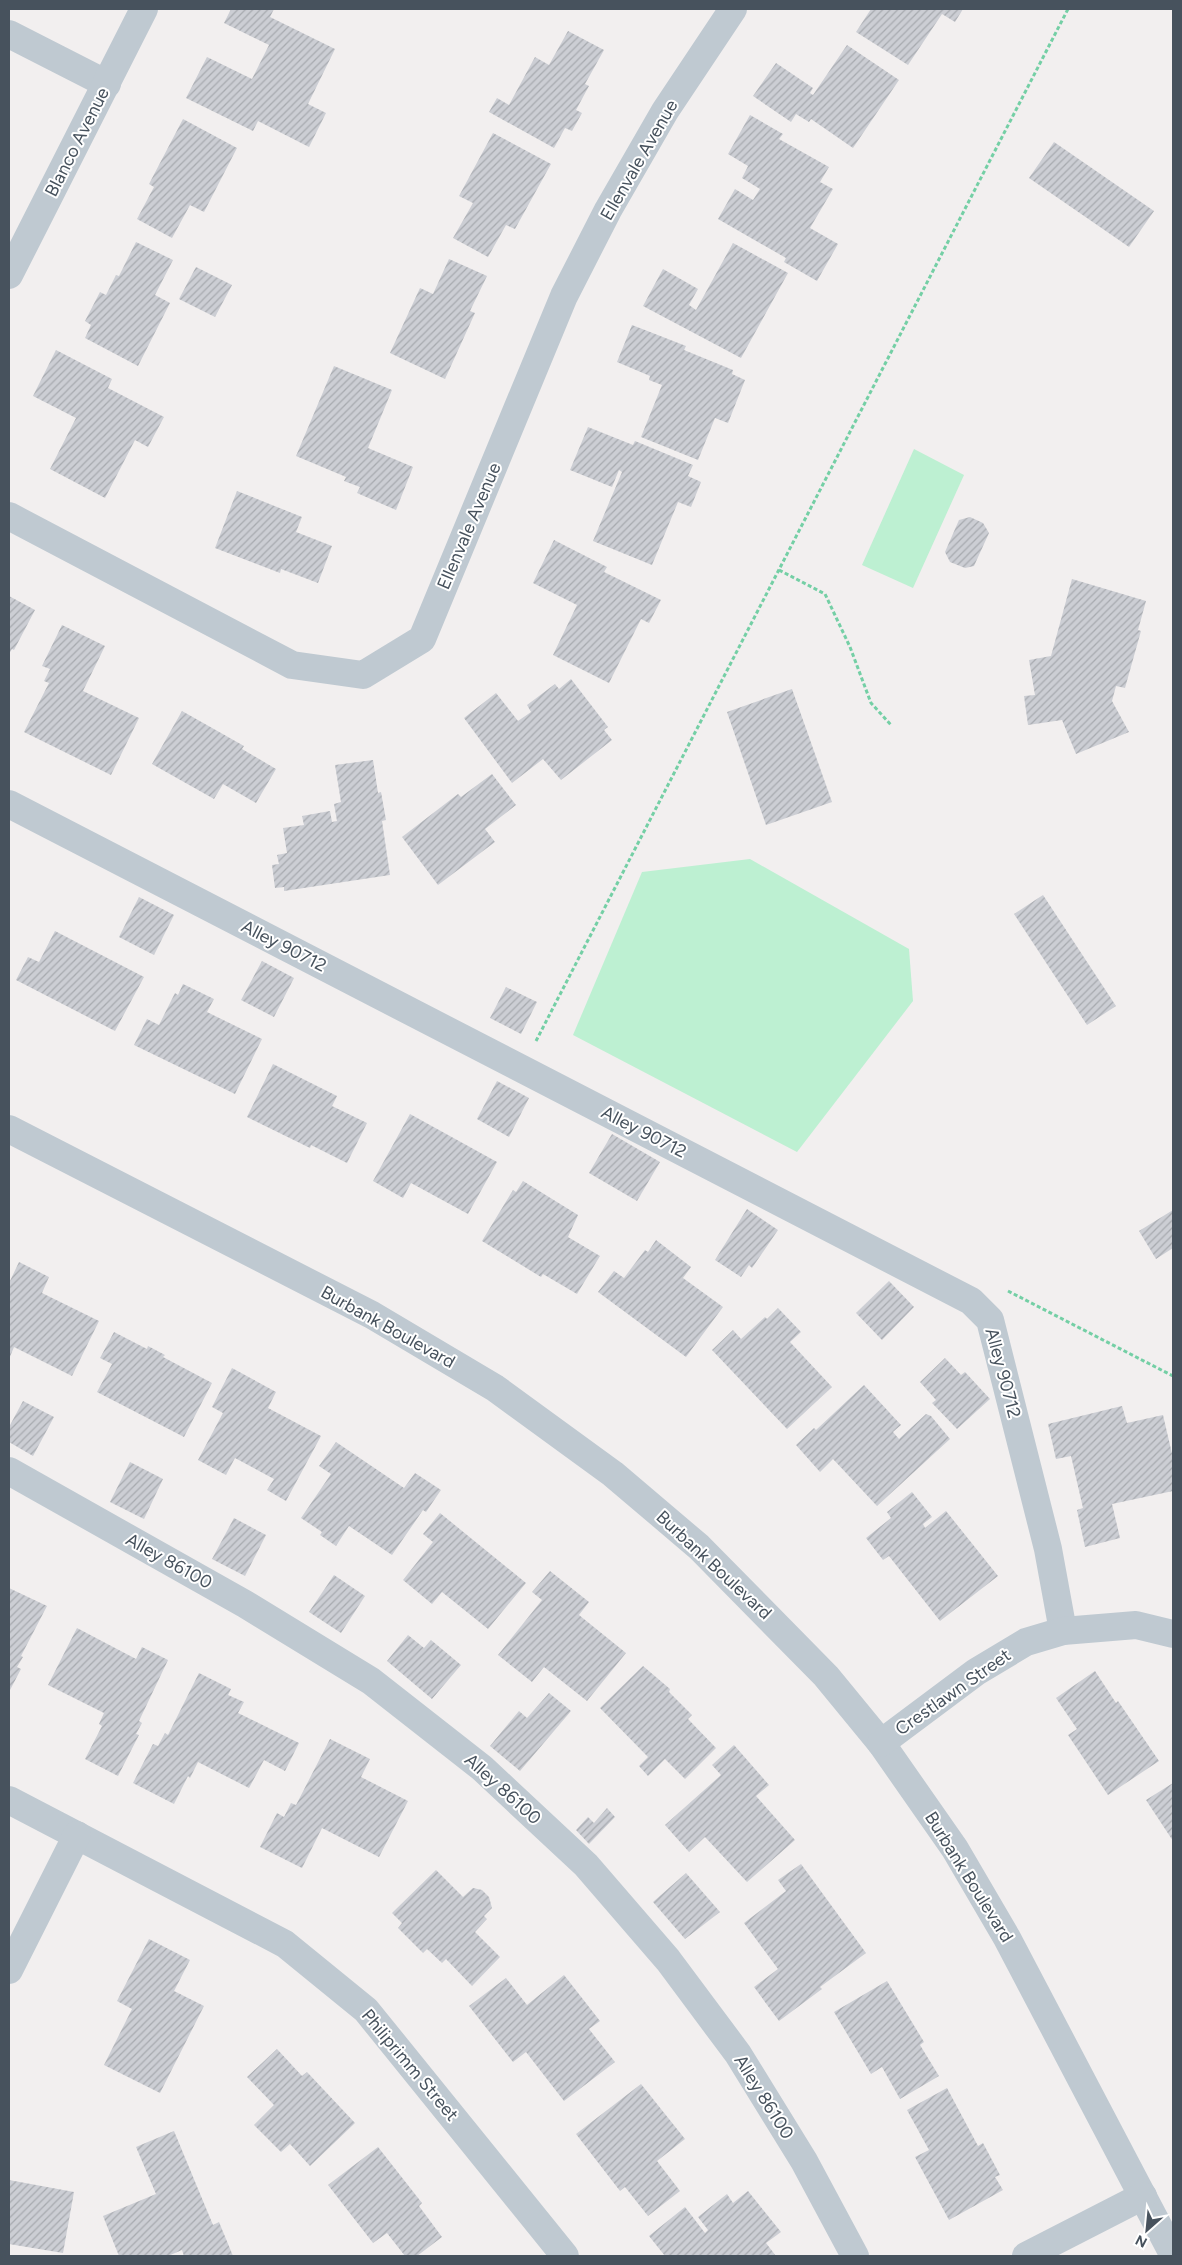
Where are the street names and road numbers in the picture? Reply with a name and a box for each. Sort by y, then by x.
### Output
street label: Blanco Avenue [40,84,114,200]
street label: Ellenvale Avenue [596,96,683,224]
street label: Ellenvale Avenue [432,459,506,593]
street label: Alley 90712 [238,915,330,977]
street label: Alley 90712 [598,1101,690,1163]
street label: Burbank Boulevard [317,1281,459,1373]
street label: Alley 90712 [980,1325,1026,1421]
street label: Burbank Boulevard [652,1506,776,1624]
street label: Alley 86100 [122,1528,216,1594]
street label: Crestlawn Street [891,1644,1015,1740]
street label: Alley 86100 [460,1749,546,1829]
street label: Burbank Boulevard [920,1808,1018,1946]
street label: Philiprimm Street [357,2005,463,2126]
street label: Alley 86100 [729,2051,799,2143]

